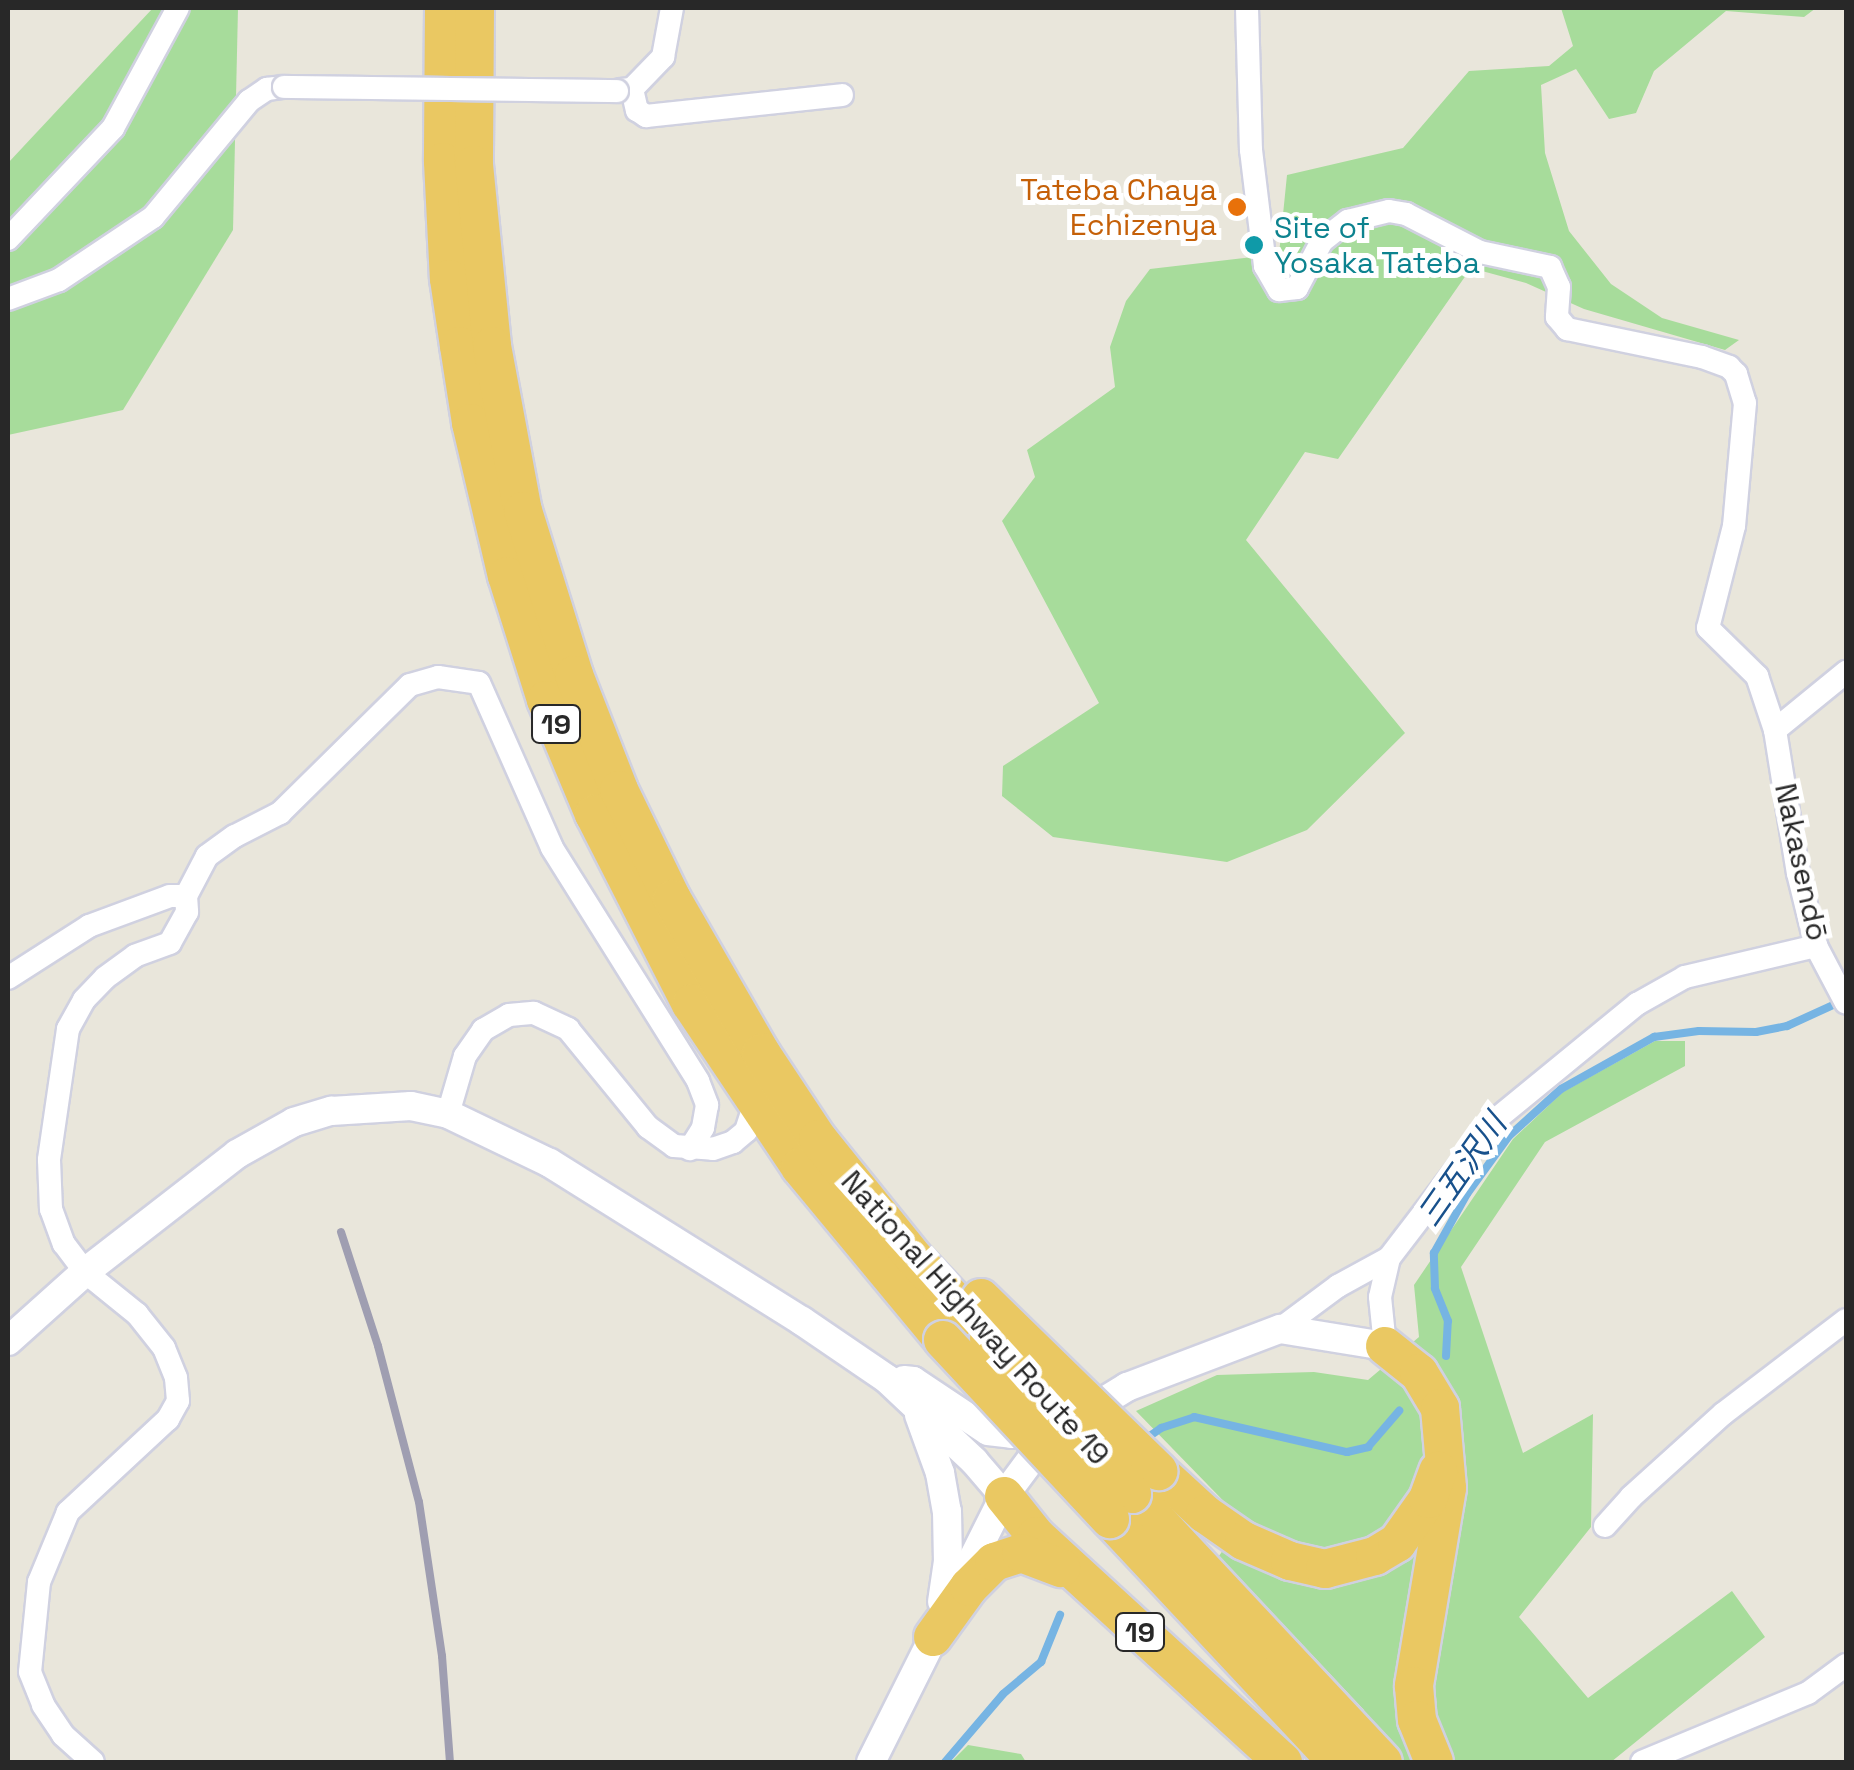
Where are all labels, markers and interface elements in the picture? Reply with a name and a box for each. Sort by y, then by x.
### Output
place label: Tateba Chaya Echizenya [1020,172,1217,242]
marker: Tateba Chaya Echizenya [1226,196,1248,218]
place label: Site of Yosaka Tateba [1274,210,1481,280]
marker: Site of Yosaka Tateba [1243,234,1265,256]
road number: 19 [531,701,581,747]
street label: Nakasendō [1767,780,1835,944]
water label: 三五沢川 [1410,1107,1514,1233]
street label: National Highway Route 19 [833,1164,1117,1472]
road number: 19 [1115,1609,1165,1655]

